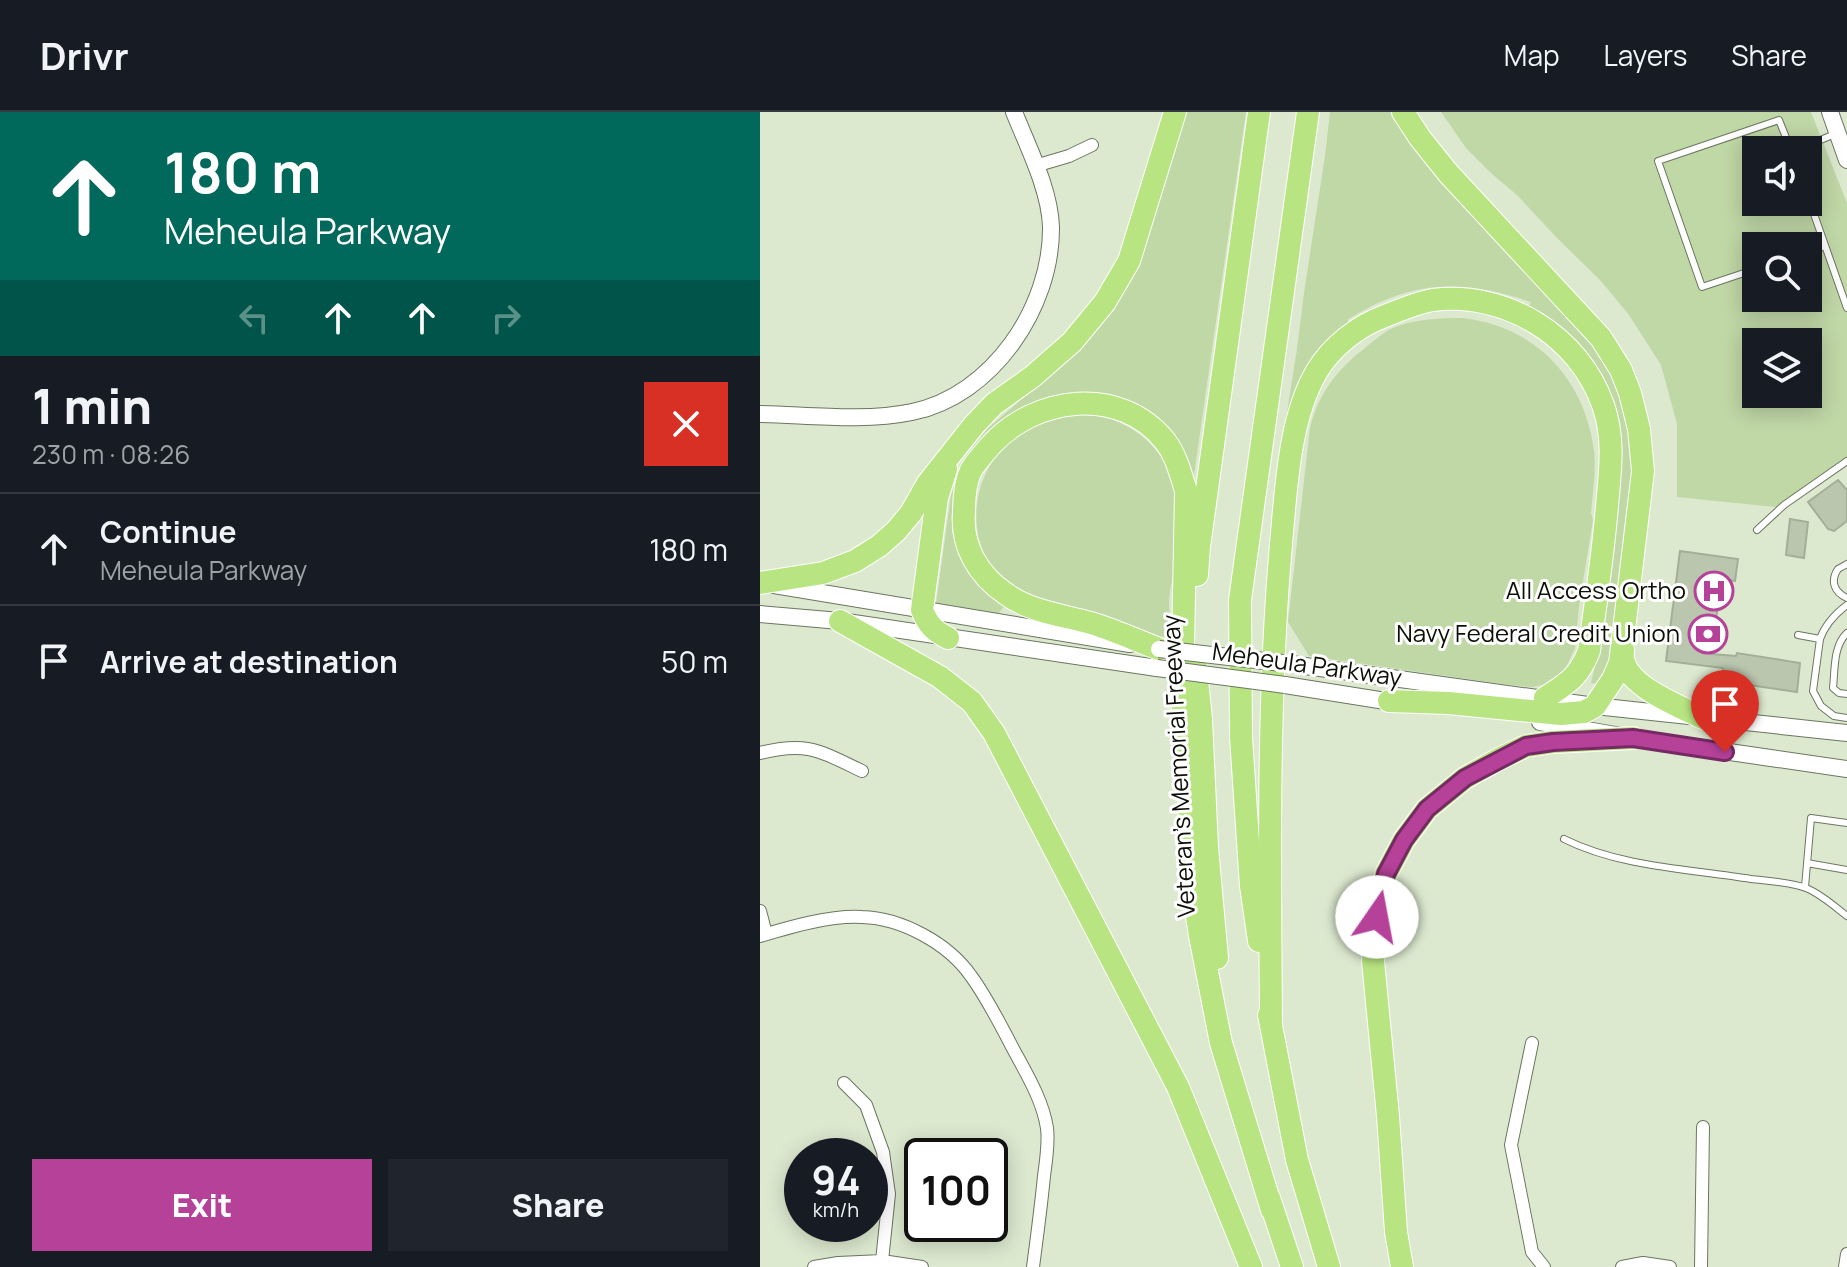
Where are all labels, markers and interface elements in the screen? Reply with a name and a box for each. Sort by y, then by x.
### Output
text: Drivr [40,29,129,81]
text: Map [1504,36,1560,74]
text: Layers [1604,36,1687,74]
text: Share [1731,36,1807,74]
text: 180 m [164,133,321,210]
map controls [1742,136,1822,408]
button: sound [1742,136,1822,216]
icon: ahead [32,144,136,248]
text: Meheula Parkway [164,206,451,255]
button: search [1742,232,1822,312]
icon: left [232,296,276,340]
icon: ahead [316,296,360,340]
icon: ahead [400,296,444,340]
icon: right [484,296,528,340]
button: layers [1742,328,1822,408]
text: 1 min [32,373,152,438]
button: close [644,382,728,466]
text: 230 m · 08:26 [32,436,190,472]
text: Continue [100,511,236,552]
icon: ahead [32,527,76,571]
text: 180 m [649,529,728,570]
text: Meheula Parkway [100,552,307,588]
hospital icon: All Access Ortho [1693,570,1735,612]
place label: All Access Ortho [1506,573,1686,606]
bank icon: Navy Federal Credit Union [1687,613,1729,655]
street label: Veteran's Memorial Freeway [1153,614,1202,918]
place label: Navy Federal Credit Union [1396,616,1680,649]
street label: Meheula Parkway [1210,634,1405,693]
icon: arrive [32,639,76,683]
text: Arrive at destination [100,641,398,682]
text: 50 m [661,641,728,682]
pin [1691,670,1759,752]
icon: arrive [1703,682,1747,726]
position arrow [1335,875,1419,959]
speed limit sign: 100 [904,1138,1008,1242]
text: 94 [811,1152,861,1207]
button: Exit [32,1159,372,1251]
button: Share [388,1159,728,1251]
text: km/h [813,1196,859,1223]

